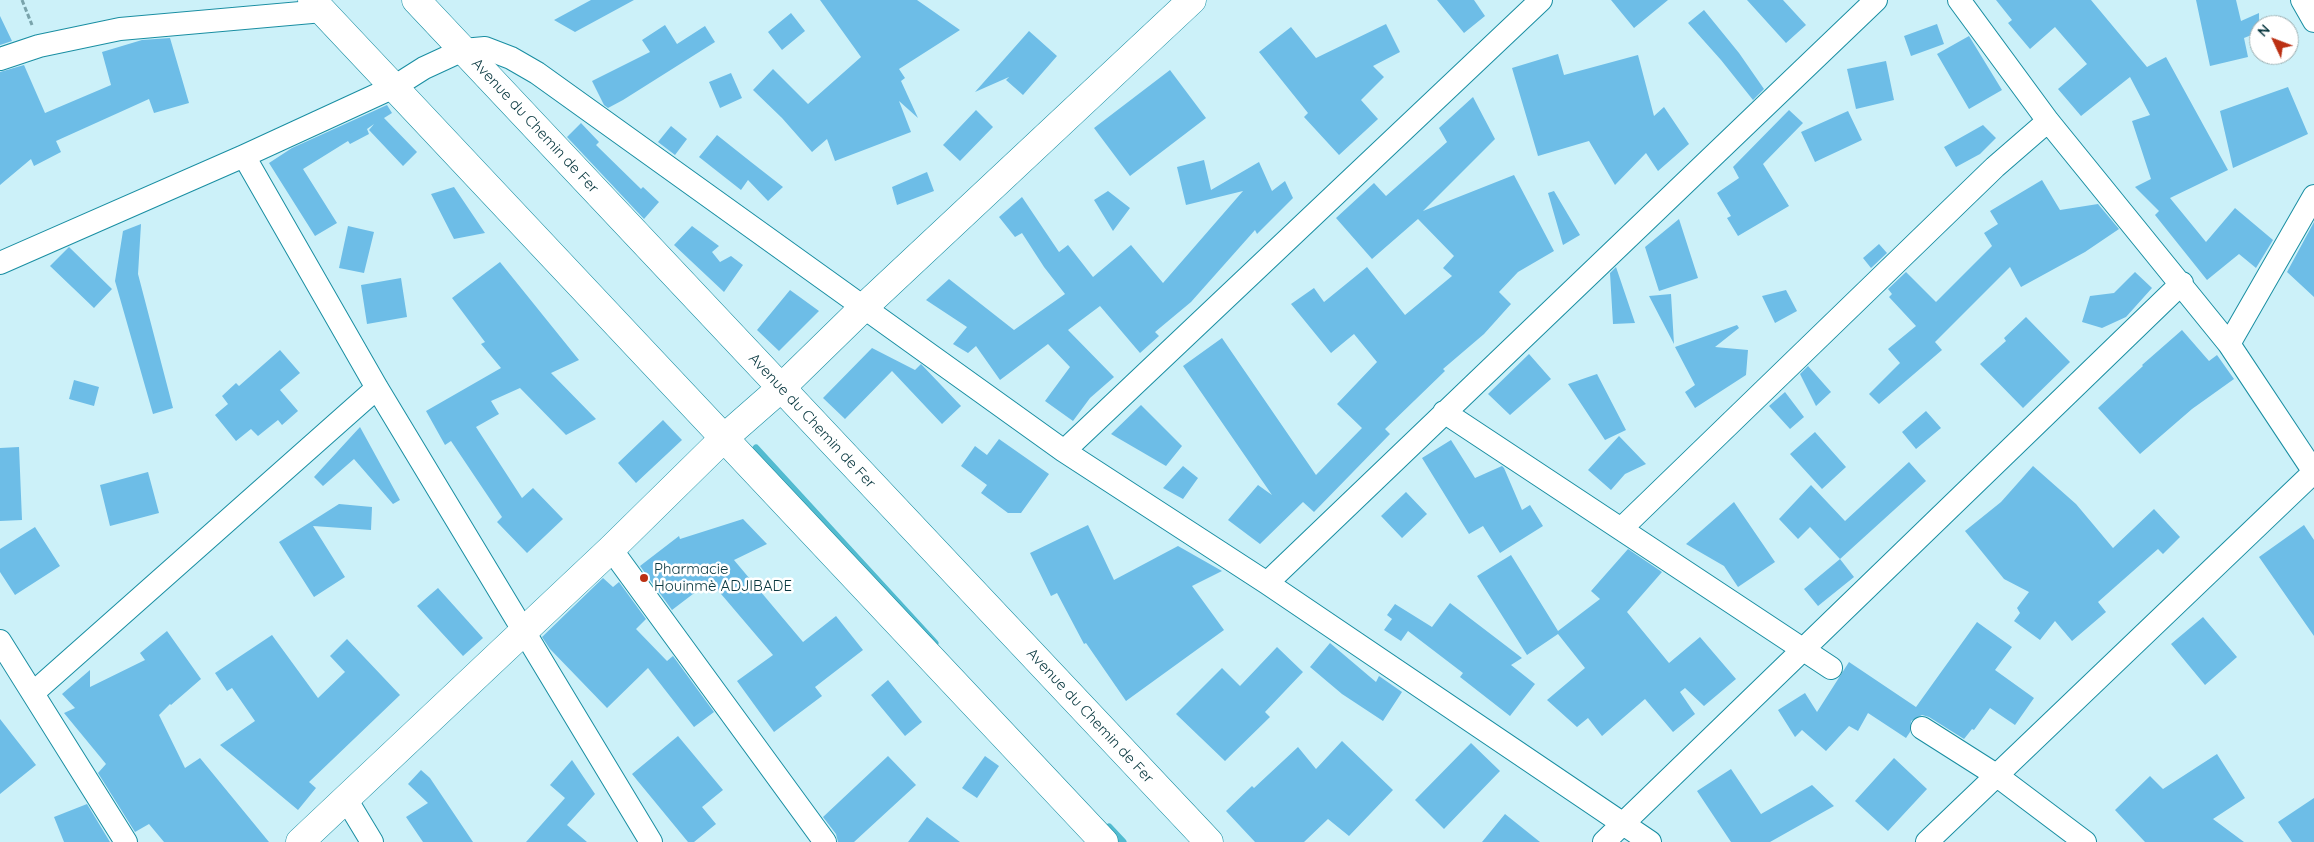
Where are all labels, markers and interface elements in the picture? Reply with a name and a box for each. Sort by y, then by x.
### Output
north arrow [2249,15,2299,65]
text: N [2254,21,2274,40]
street label: Avenue du Chemin de Fer [468,55,602,197]
street label: Avenue du Chemin de Fer [745,350,879,492]
place label: Pharmacie Houinmè ADJIBADE [654,560,792,595]
marker: Pharmacie Houinmè ADJIBADE [638,572,650,584]
street label: Avenue du Chemin de Fer [1023,645,1157,787]

